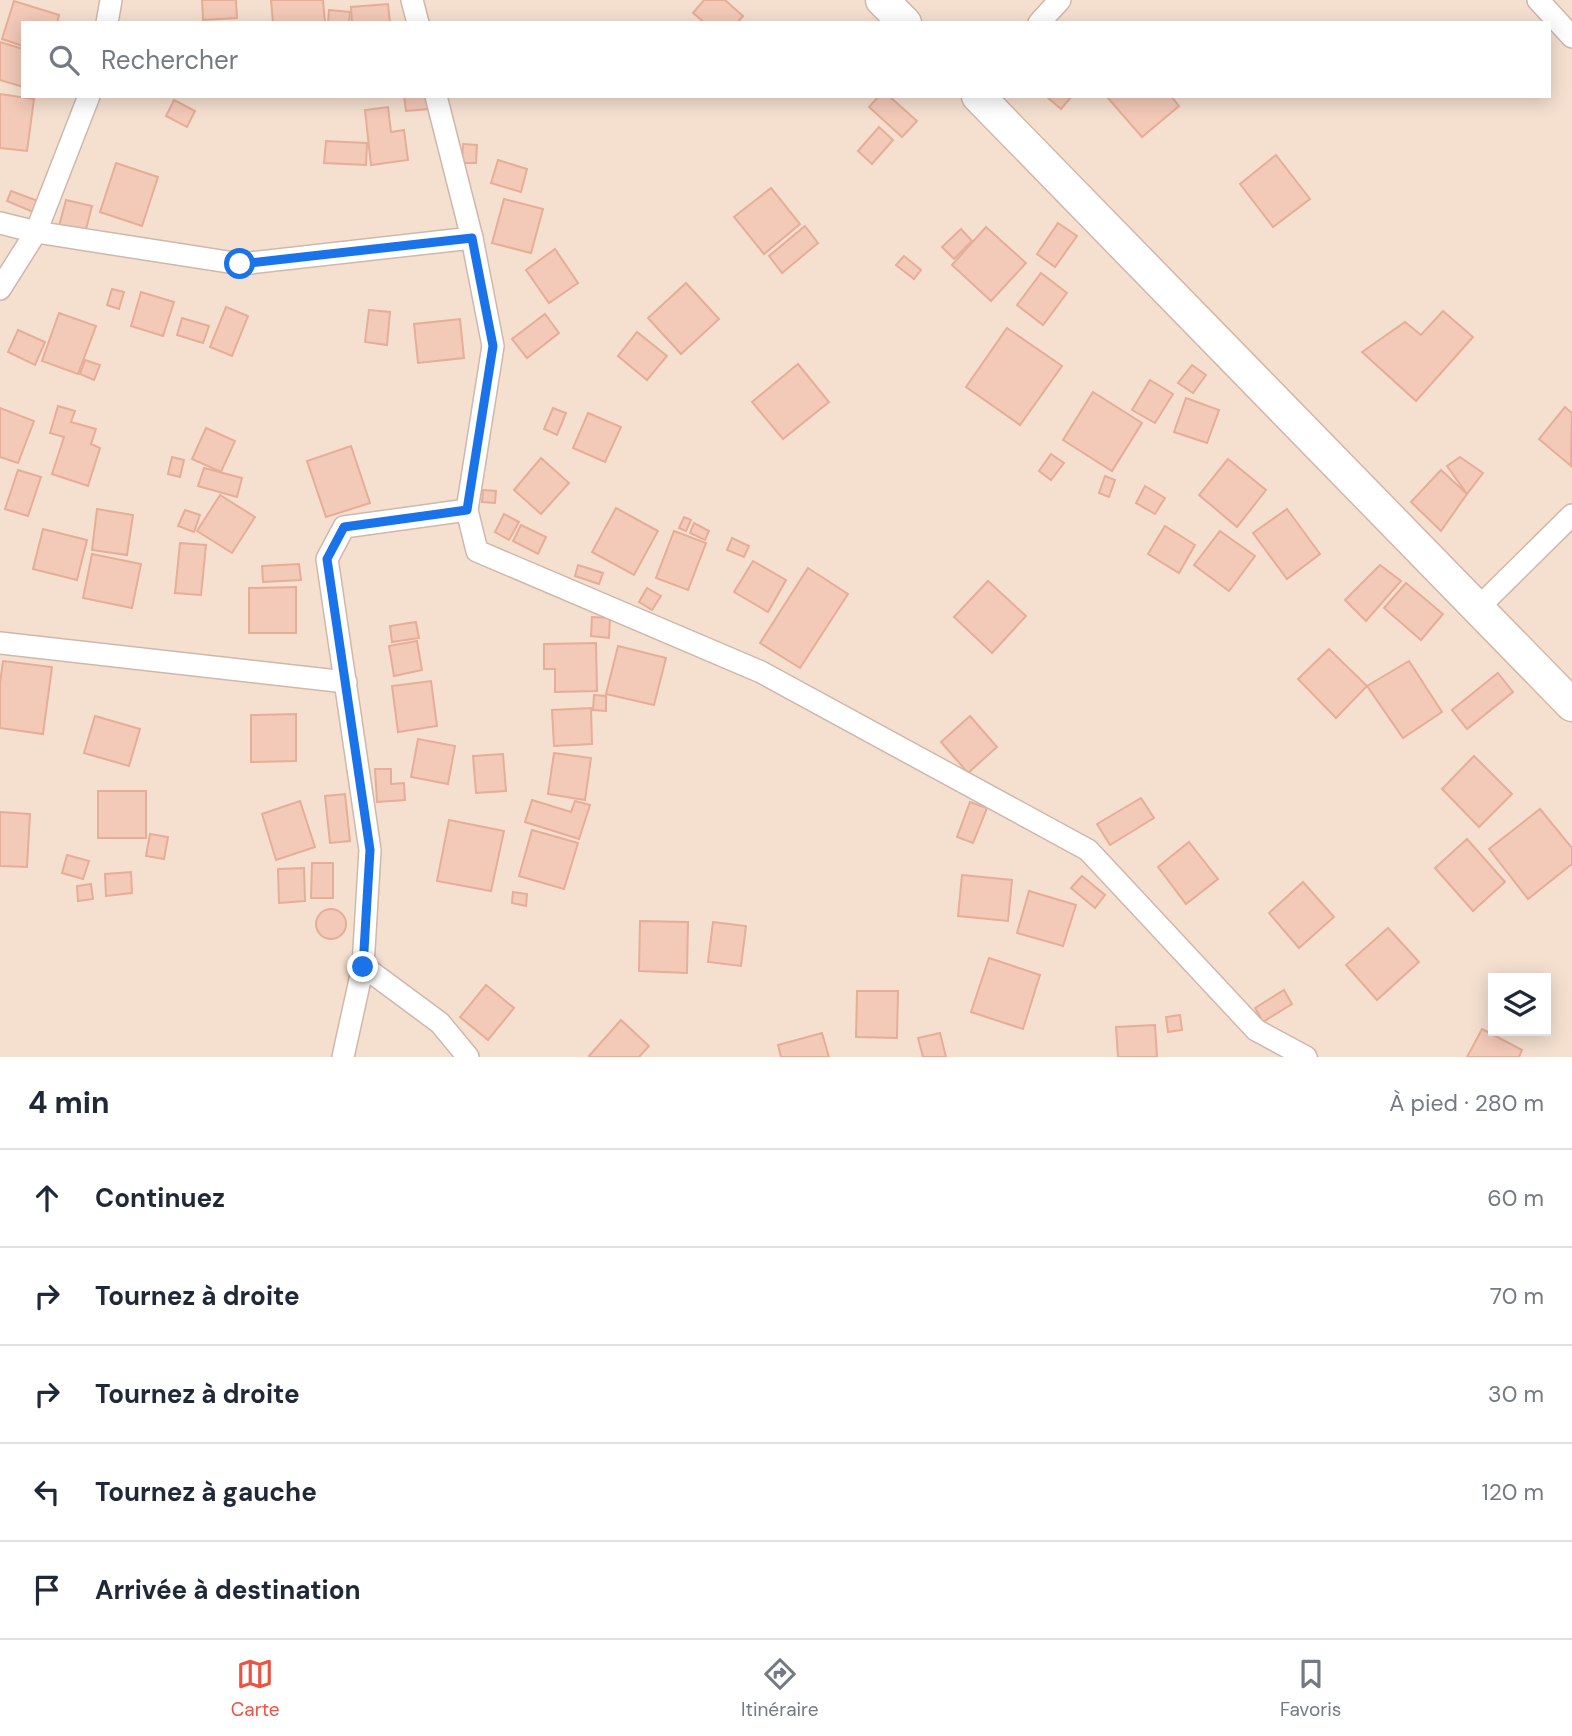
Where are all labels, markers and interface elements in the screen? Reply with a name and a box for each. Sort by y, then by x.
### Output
search box [21,21,1551,98]
icon: search [45,41,83,79]
text: Rechercher [101,43,238,77]
route start [224,248,255,279]
route end [347,951,378,982]
map controls [1488,973,1551,1036]
button: layers [1488,973,1551,1036]
text: 4 min [28,1083,110,1122]
text: À pied · 280 m [1389,1088,1544,1118]
icon: ahead [28,1179,66,1217]
text: Continuez [95,1181,225,1215]
text: 60 m [1487,1183,1544,1213]
icon: right [28,1277,66,1315]
text: Tournez à droite [95,1279,300,1313]
text: 70 m [1490,1281,1544,1311]
icon: right [28,1375,66,1413]
text: Tournez à droite [95,1377,300,1411]
text: 30 m [1488,1379,1544,1409]
icon: left [28,1473,66,1511]
text: Tournez à gauche [95,1475,317,1509]
text: 120 m [1481,1477,1544,1507]
icon: arrive [28,1571,66,1609]
text: Arrivée à destination [95,1573,361,1607]
tab: Carte [231,1655,280,1722]
tab: Itinéraire [741,1655,819,1722]
tab: Favoris [1280,1655,1341,1722]

